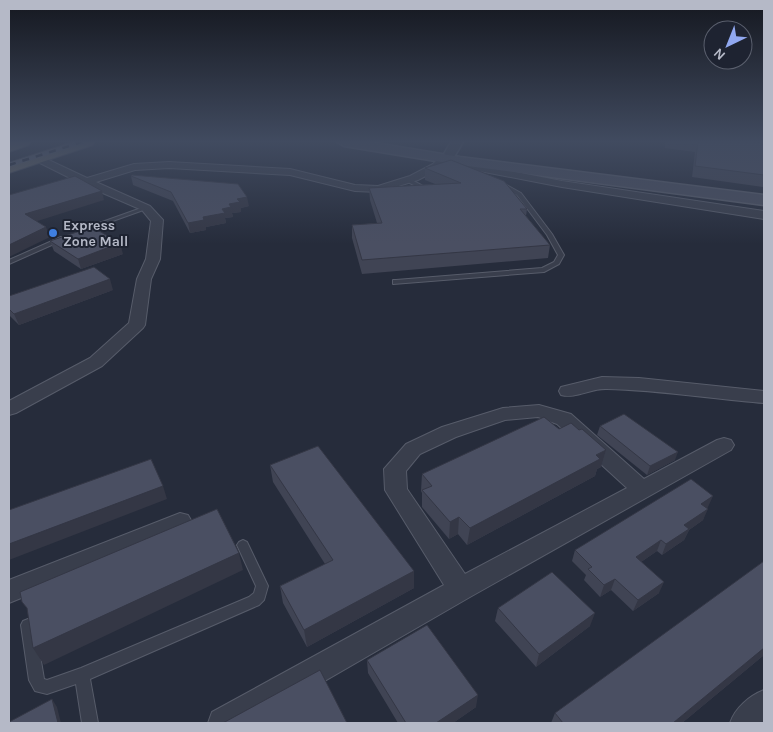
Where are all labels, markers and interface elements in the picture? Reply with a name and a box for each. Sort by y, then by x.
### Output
north arrow [703,20,753,70]
text: N [710,44,729,64]
place label: Express Zone Mall [63,217,128,250]
marker: Express Zone Mall [47,227,59,239]

